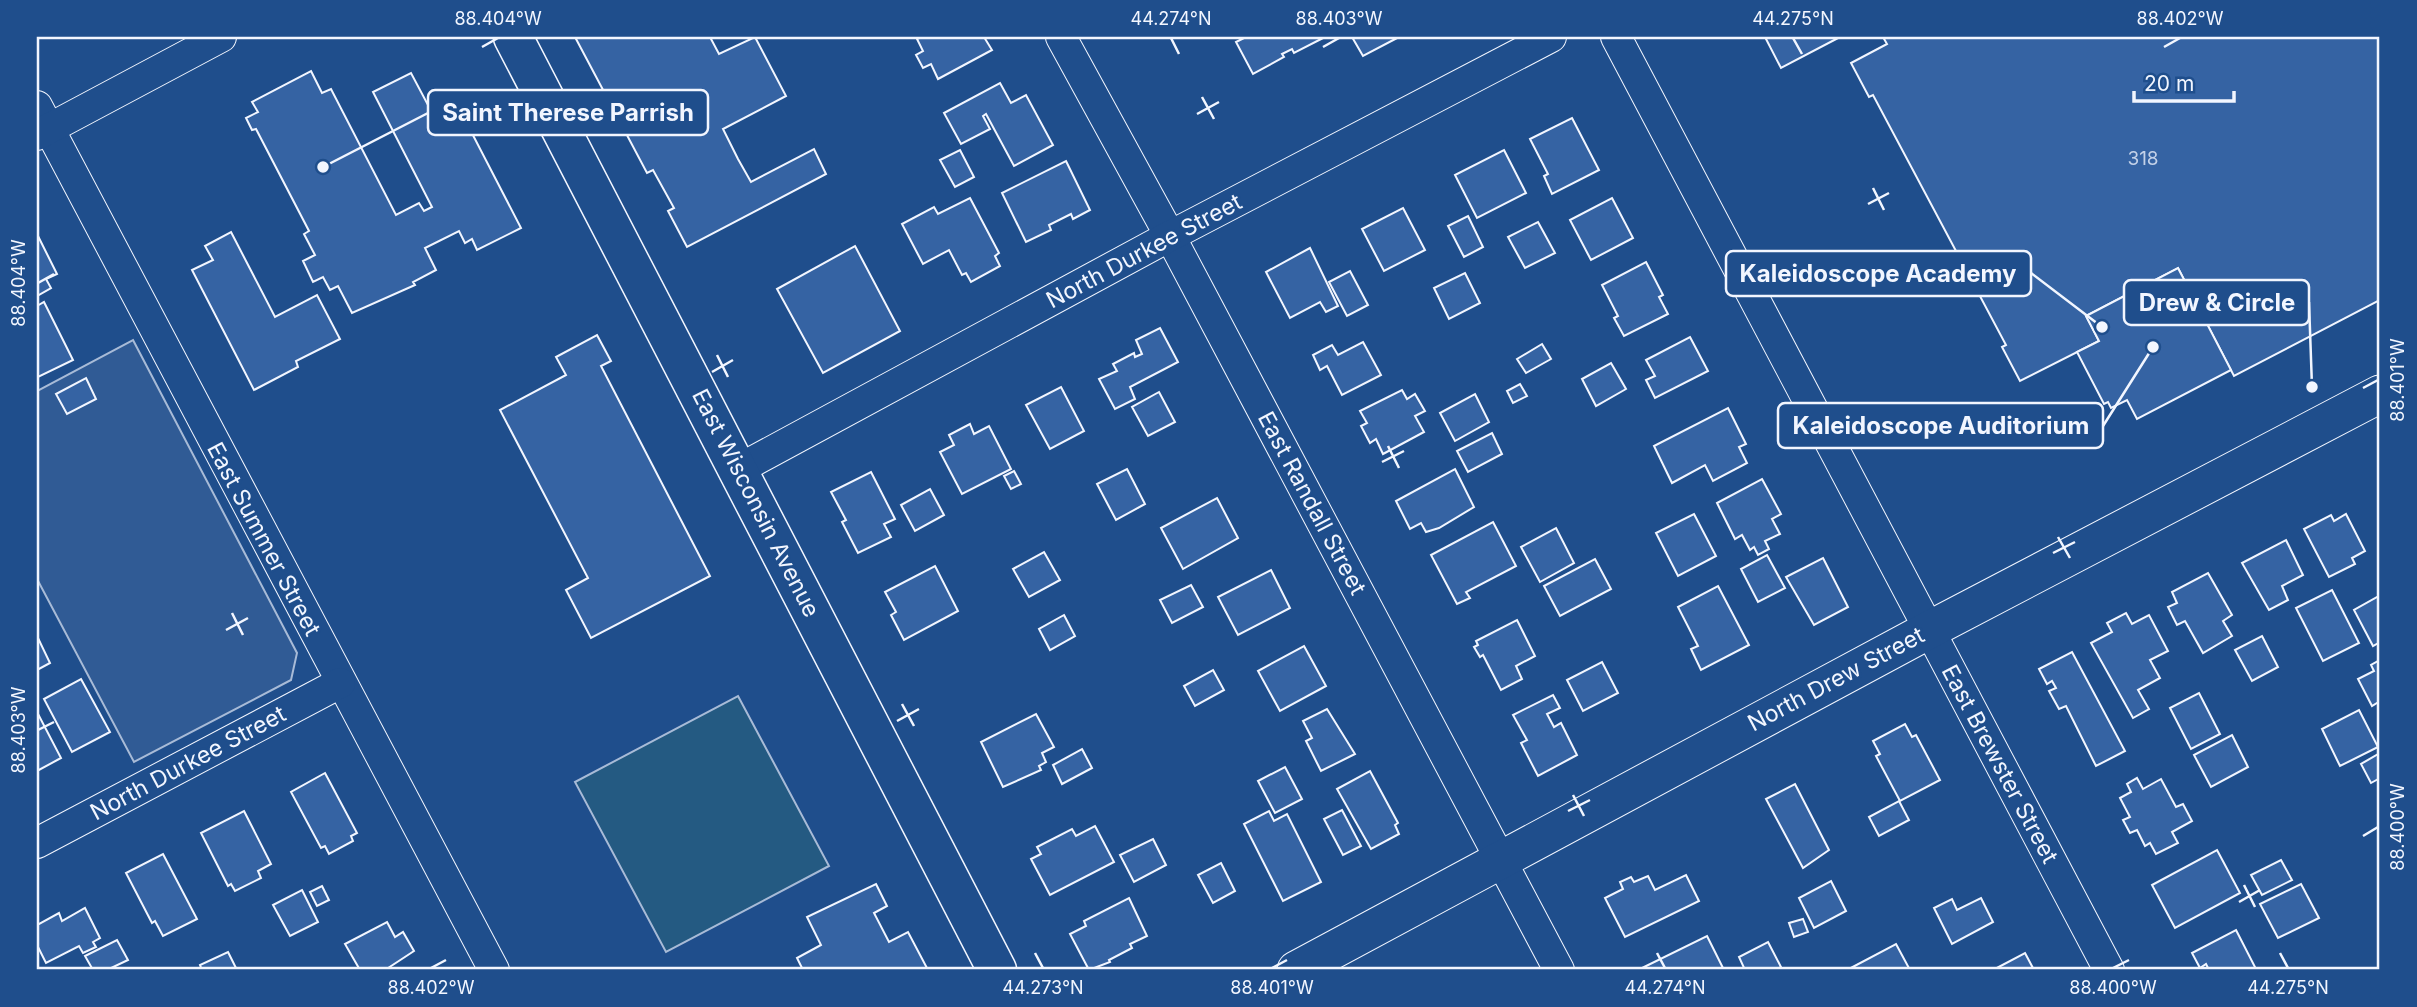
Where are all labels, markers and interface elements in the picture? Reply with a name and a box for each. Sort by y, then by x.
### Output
text: 88.404°W [454,8,542,29]
text: 44.274°N [1131,8,1212,29]
text: 88.403°W [1296,8,1383,29]
text: 44.275°N [1752,8,1834,29]
text: 88.402°W [2137,8,2224,29]
scale bar [2134,60,2233,104]
text: 20 m [2144,71,2194,96]
callout: Saint Therese Parrish [428,90,708,135]
text: Saint Therese Parrish [442,98,694,127]
house number: 318 [2127,147,2159,170]
street label: North Durkee Street [1042,187,1247,314]
text: 88.404°W [8,239,29,327]
callout: Kaleidoscope Academy [1726,251,2031,296]
text: Kaleidoscope Academy [1740,259,2017,288]
callout: Drew & Circle [2124,280,2309,325]
text: Drew & Circle [2139,288,2295,317]
text: 88.401°W [2387,338,2408,422]
street label: East Wisconsin Avenue [686,384,826,622]
callout: Kaleidoscope Auditorium [1778,403,2103,448]
street label: East Randall Street [1252,407,1372,600]
text: Kaleidoscope Auditorium [1793,411,2089,440]
street label: East Summer Street [201,438,327,641]
street label: North Drew Street [1743,620,1929,737]
street label: East Brewster Street [1936,660,2064,869]
text: 88.403°W [8,686,29,773]
street label: North Durkee Street [86,699,291,826]
text: 88.400°W [2387,783,2408,871]
text: 88.402°W [388,977,475,998]
text: 44.273°N [1002,977,1084,998]
text: 88.401°W [1230,977,1314,998]
text: 44.274°N [1625,977,1706,998]
text: 88.400°W [2069,977,2157,998]
text: 44.275°N [2247,977,2329,998]

